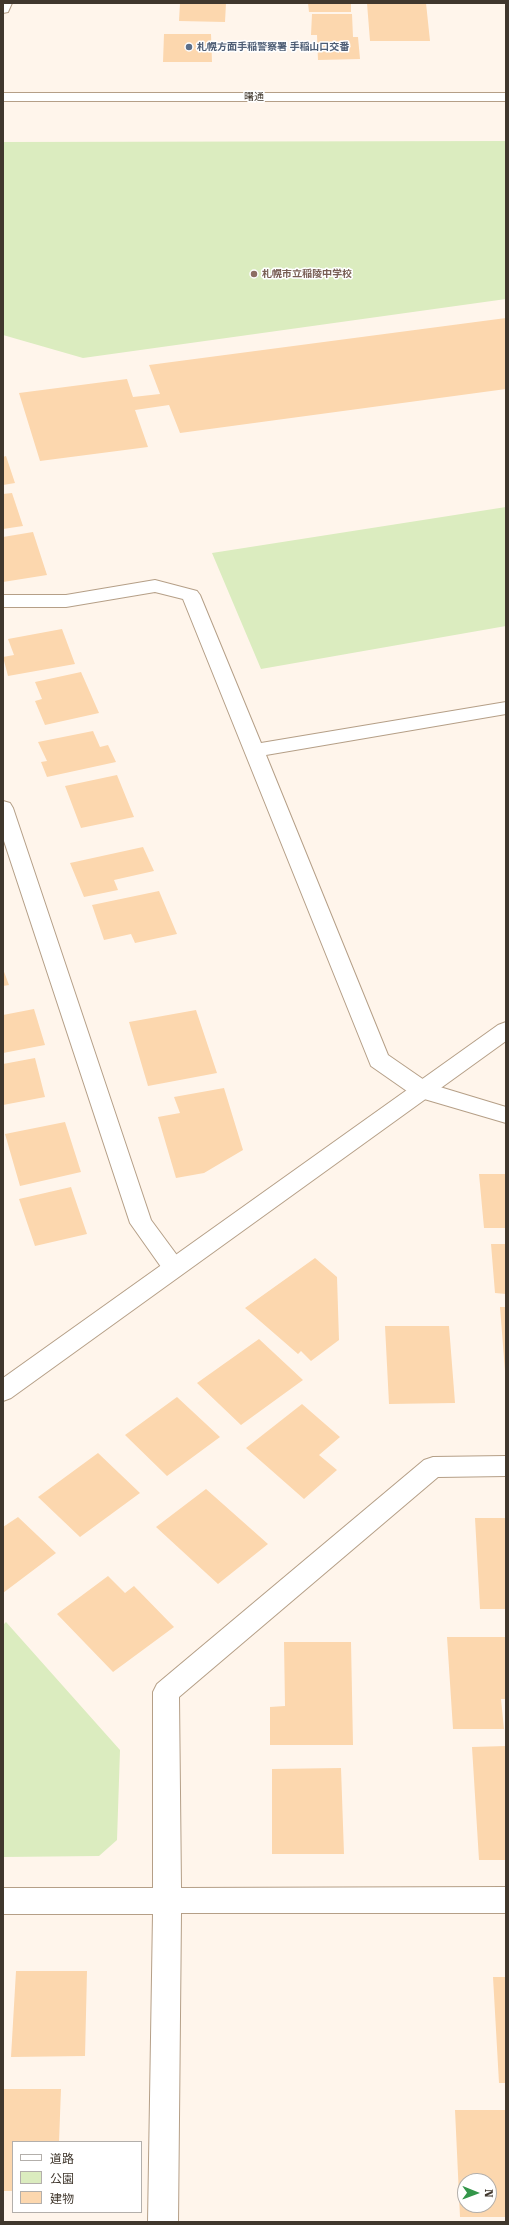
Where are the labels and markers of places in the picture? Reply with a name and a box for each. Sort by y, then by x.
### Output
place label: 札幌方面手稲警察署 手稲山口交番 [197,41,350,53]
marker: 札幌方面手稲警察署 手稲山口交番 [184,42,194,52]
place label: 札幌市立稲陵中学校 [262,268,352,280]
marker: 札幌市立稲陵中学校 [249,269,259,279]

